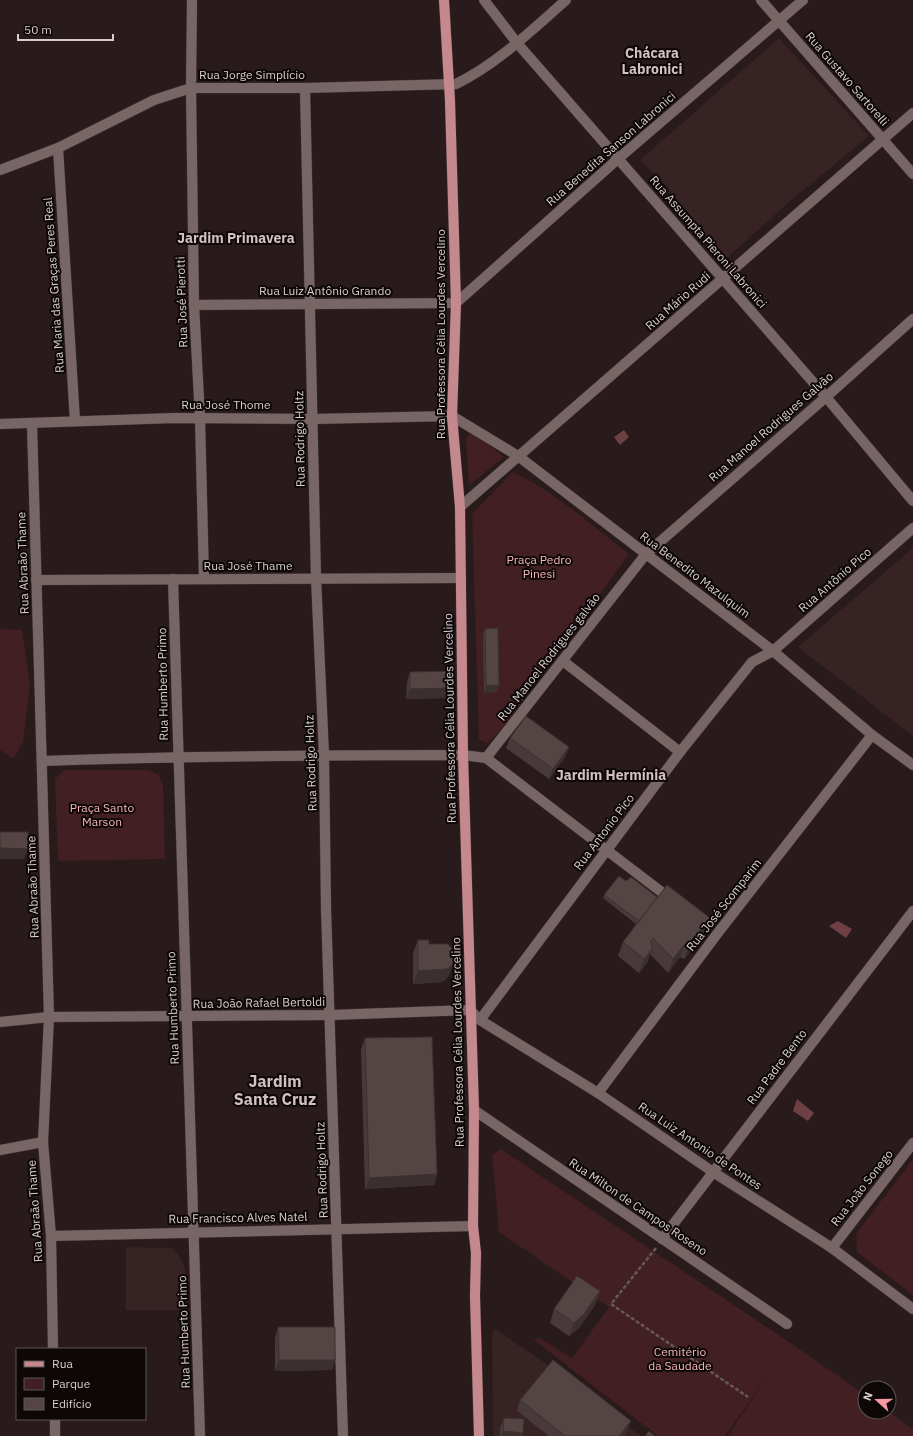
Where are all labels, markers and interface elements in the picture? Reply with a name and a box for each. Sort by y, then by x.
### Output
scale bar [18,16,113,42]
text: 50 m [24,22,52,37]
street label: Rua Gustavo Sartorelli [802,29,892,129]
district label: Chácara Labronici [621,44,683,78]
street label: Rua Jorge Simplício [199,67,305,82]
street label: Rua Benedita Sanson Labronici [543,88,678,209]
street label: Rua Assumpta Pieroni Labronici [647,172,770,311]
street label: Rua Maria das Graças Peres Real [40,197,67,373]
district label: Jardim Primavera [177,229,295,247]
street label: Rua Professora Célia Lourdes Vercelino [433,229,448,439]
street label: Rua José Pierotti [172,256,191,348]
street label: Rua Mário Rudi [642,268,713,333]
street label: Rua Luiz Antônio Grando [259,283,391,298]
street label: Rua Manoel Rodrigues Galvão [705,368,836,485]
street label: Rua Rodrigo Holtz [291,390,308,487]
street label: Rua José Thome [181,397,271,412]
street label: Rua Abraão Thame [13,511,32,614]
street label: Rua Benedito Mazulquim [637,528,753,621]
street label: Rua Antônio Pico [795,544,874,615]
park label: Praça Pedro Pinesi [507,552,572,581]
street label: Rua José Thame [204,558,293,573]
street label: Rua Manoel Rodrigues galvão [494,590,603,724]
street label: Rua Professora Célia Lourdes Vercelino [440,613,459,823]
street label: Rua Humberto Primo [154,627,171,741]
street label: Rua Rodrigo Holtz [301,714,320,811]
district label: Jardim Hermínia [556,766,666,784]
street label: Rua Antonio Pico [570,790,637,873]
park label: Praça Santo Marson [70,800,134,829]
street label: Rua Abraão Thame [23,835,42,938]
street label: Rua José Scomparim [683,855,764,954]
street label: Rua Professora Célia Lourdes Vercelino [448,937,467,1147]
street label: Rua Humberto Primo [163,951,182,1065]
street label: Rua João Rafael Bertoldi [193,994,325,1011]
street label: Rua Padre Bento [743,1026,810,1107]
district label: Jardim Santa Cruz [234,1071,316,1109]
street label: Rua Luiz Antonio de Pontes [636,1099,765,1193]
street label: Rua Rodrigo Holtz [312,1121,331,1218]
street label: Rua João Sonego [827,1146,896,1229]
street label: Rua Milton de Campos Roseno [566,1155,710,1259]
street label: Rua Abraão Thame [23,1159,46,1263]
street label: Rua Francisco Alves Natel [168,1209,308,1226]
street label: Rua Humberto Primo [174,1275,193,1389]
park label: Cemitério da Saudade [648,1344,712,1373]
legend [16,1348,146,1420]
text: Rua [52,1356,73,1371]
text: Parque [52,1376,91,1391]
north arrow [857,1380,897,1420]
text: N [860,1390,876,1403]
text: Edifício [52,1396,92,1411]

